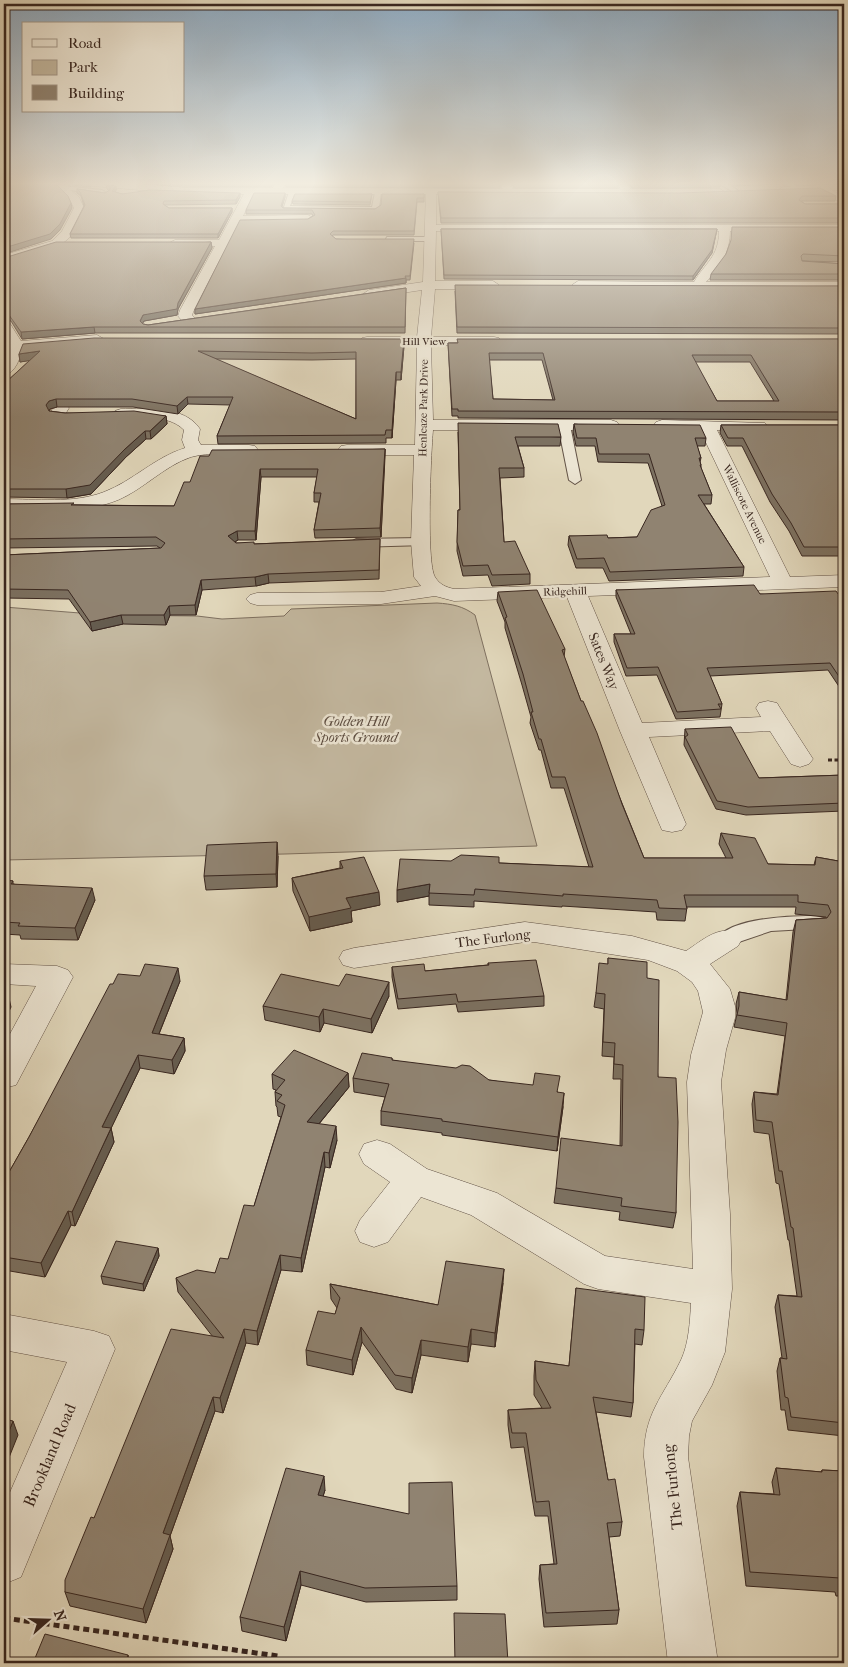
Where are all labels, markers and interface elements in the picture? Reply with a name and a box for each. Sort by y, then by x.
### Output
legend [22,22,185,112]
text: Road [68,34,102,52]
text: Park [68,58,98,76]
text: Building [68,84,125,102]
street label: Hill View [402,335,447,348]
street label: Henleaze Park Drive [416,359,431,457]
street label: Walliscote Avenue [719,462,770,546]
street label: Ridgehill [543,584,587,599]
street label: Sates Way [584,630,623,693]
park label: Golden Hill Sports Ground [313,713,400,746]
street label: The Furlong [455,925,532,952]
street label: Brookland Road [19,1400,80,1510]
street label: The Furlong [659,1443,686,1531]
north arrow [22,1594,72,1644]
text: N [50,1608,70,1624]

